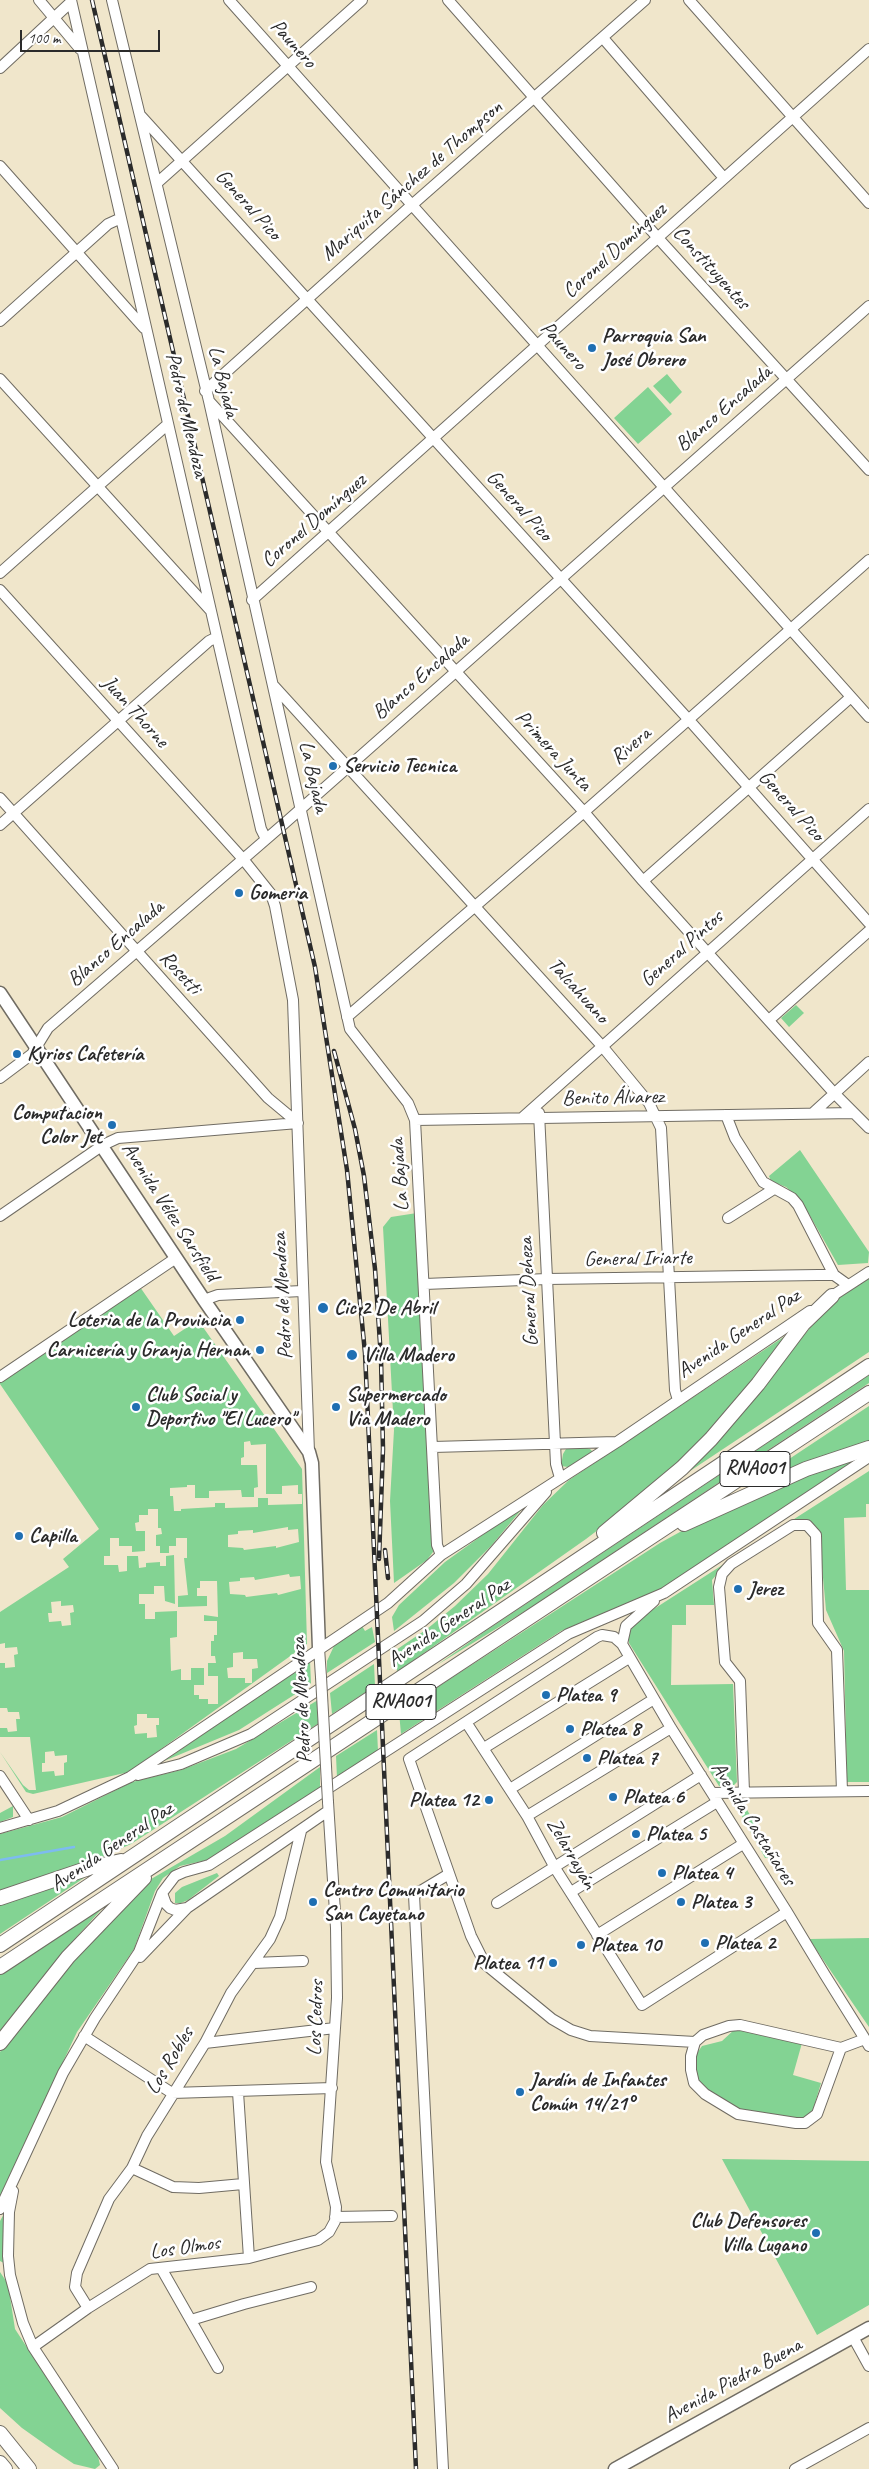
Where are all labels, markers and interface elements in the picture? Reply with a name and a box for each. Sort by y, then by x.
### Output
street label: Paunero [265,14,321,74]
scale bar [22,20,162,52]
text: 100 m [28,29,60,48]
street label: Mariquita Sánchez de Thompson [316,95,508,267]
street label: General Pico [210,164,286,246]
street label: Coronel Domínguez [558,198,672,304]
street label: Constituyentes [667,221,755,315]
street label: Paunero [535,316,591,376]
place label: Parroquia San José Obrero [602,323,706,373]
marker: Parroquia San José Obrero [586,342,598,354]
street label: La Bajada [202,344,244,420]
street label: Pedro de Mendoza [159,350,213,480]
street label: Blanco Encalada [671,360,777,458]
street label: General Pico [481,465,557,547]
street label: Coronel Domínguez [256,469,372,573]
street label: Blanco Encalada [368,628,474,726]
street label: Juan Thorne [96,671,174,753]
street label: Primera Junta [509,706,597,796]
street label: Rivera [606,722,656,770]
street label: La Bajada [293,739,333,815]
place label: Servicio Tecnica [343,753,456,779]
marker: Servicio Tecnica [327,760,339,772]
street label: General Pico [753,765,829,847]
place label: Gomeria [249,880,307,906]
marker: Gomeria [233,887,245,899]
street label: Blanco Encalada [63,895,169,993]
street label: General Pintos [635,905,729,993]
street label: Rosetti [154,946,206,1000]
street label: Talcahuano [542,953,614,1029]
place label: Kyrios Cafetería [27,1041,143,1067]
marker: Kyrios Cafetería [11,1048,23,1060]
street label: Benito Álvarez [562,1085,664,1111]
place label: Computacion Color Jet [12,1100,102,1150]
marker: Computacion Color Jet [106,1119,118,1131]
street label: Avenida Vélez Sarsfield [116,1138,224,1286]
street label: La Bajada [385,1138,415,1212]
street label: Pedro de Mendoza [267,1232,299,1360]
street label: General Deheza [514,1237,544,1347]
street label: General Iriarte [584,1245,692,1273]
street label: Avenida General Paz [673,1284,805,1384]
place label: Cic 2 De Abril [334,1295,435,1321]
marker: Cic 2 De Abril [316,1301,330,1315]
place label: Loteria de la Provincia [68,1307,230,1333]
marker: Loteria de la Provincia [234,1314,246,1326]
place label: Carnicería y Granja Hernan [47,1337,250,1363]
place label: Villa Madero [363,1342,454,1368]
marker: Carnicería y Granja Hernan [254,1344,266,1356]
marker: Villa Madero [345,1348,359,1362]
place label: Club Social y Deportivo "El Lucero" [146,1382,295,1432]
place label: Supermercado Via Madero [346,1382,446,1432]
marker: Club Social y Deportivo "El Lucero" [130,1401,142,1413]
marker: Supermercado Via Madero [330,1401,342,1413]
road number: RNA001 [720,1452,790,1486]
place label: Capilla [29,1523,77,1549]
marker: Capilla [13,1530,25,1542]
street label: Avenida General Paz [383,1573,515,1673]
place label: Jerez [748,1576,783,1602]
marker: Jerez [732,1583,744,1595]
street label: Pedro de Mendoza [286,1636,318,1764]
place label: Platea 9 [556,1682,616,1708]
road number: RNA001 [366,1684,436,1720]
marker: Platea 9 [540,1689,552,1701]
place label: Platea 8 [580,1716,640,1742]
marker: Platea 8 [564,1723,576,1735]
place label: Platea 7 [597,1745,657,1771]
marker: Platea 7 [581,1752,593,1764]
street label: Avenida Castañares [705,1757,801,1891]
place label: Platea 6 [623,1784,684,1810]
place label: Platea 12 [409,1787,479,1813]
marker: Platea 6 [607,1791,619,1803]
marker: Platea 12 [483,1794,495,1806]
street label: Avenida General Paz [46,1797,178,1897]
street label: Zelarrayán [540,1814,602,1894]
place label: Platea 5 [646,1821,706,1847]
marker: Platea 5 [630,1828,642,1840]
place label: Platea 4 [672,1860,732,1886]
marker: Platea 4 [656,1867,668,1879]
place label: Centro Comunitario San Cayetano [323,1877,464,1927]
place label: Platea 3 [691,1889,751,1915]
marker: Centro Comunitario San Cayetano [307,1896,319,1908]
marker: Platea 3 [675,1896,687,1908]
place label: Platea 2 [715,1930,775,1956]
place label: Platea 10 [591,1932,661,1958]
marker: Platea 2 [699,1937,711,1949]
marker: Platea 10 [575,1939,587,1951]
place label: Platea 11 [473,1950,543,1976]
marker: Platea 11 [547,1957,559,1969]
street label: Los Cedros [302,1980,330,2056]
street label: Los Robles [140,2023,200,2099]
place label: Jardín de Infantes Común 14/21° [530,2067,666,2117]
marker: Jardín de Infantes Común 14/21° [514,2086,526,2098]
place label: Club Defensores Villa Lugano [691,2208,806,2258]
marker: Club Defensores Villa Lugano [810,2227,822,2239]
street label: Los Olmos [148,2231,222,2265]
street label: Avenida Piedra Buena [660,2333,806,2429]

